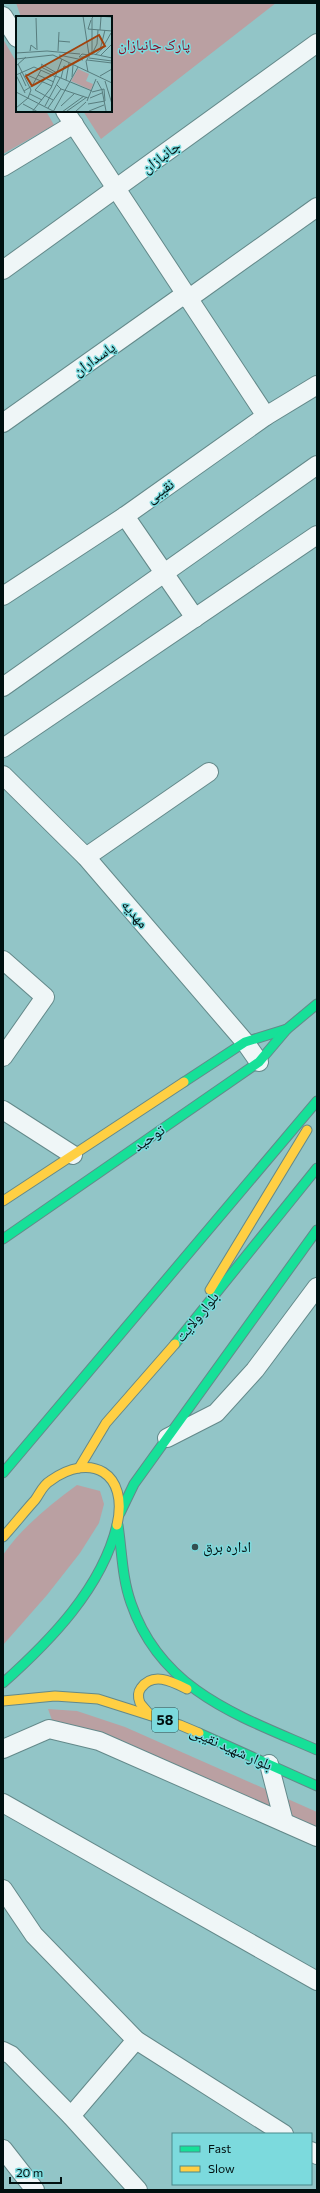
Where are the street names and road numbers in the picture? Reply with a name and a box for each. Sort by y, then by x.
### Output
street label: جانبازان [137,136,185,178]
street label: پاسداران [69,337,119,381]
street label: نقیبی [142,474,178,508]
street label: مهدیه [118,896,153,932]
street label: توحید [129,1120,169,1155]
street label: بلوار ولایت [171,1288,223,1346]
road number: 58 [152,1708,178,1732]
street label: بلوار شهید نقیبی [187,1721,275,1775]

